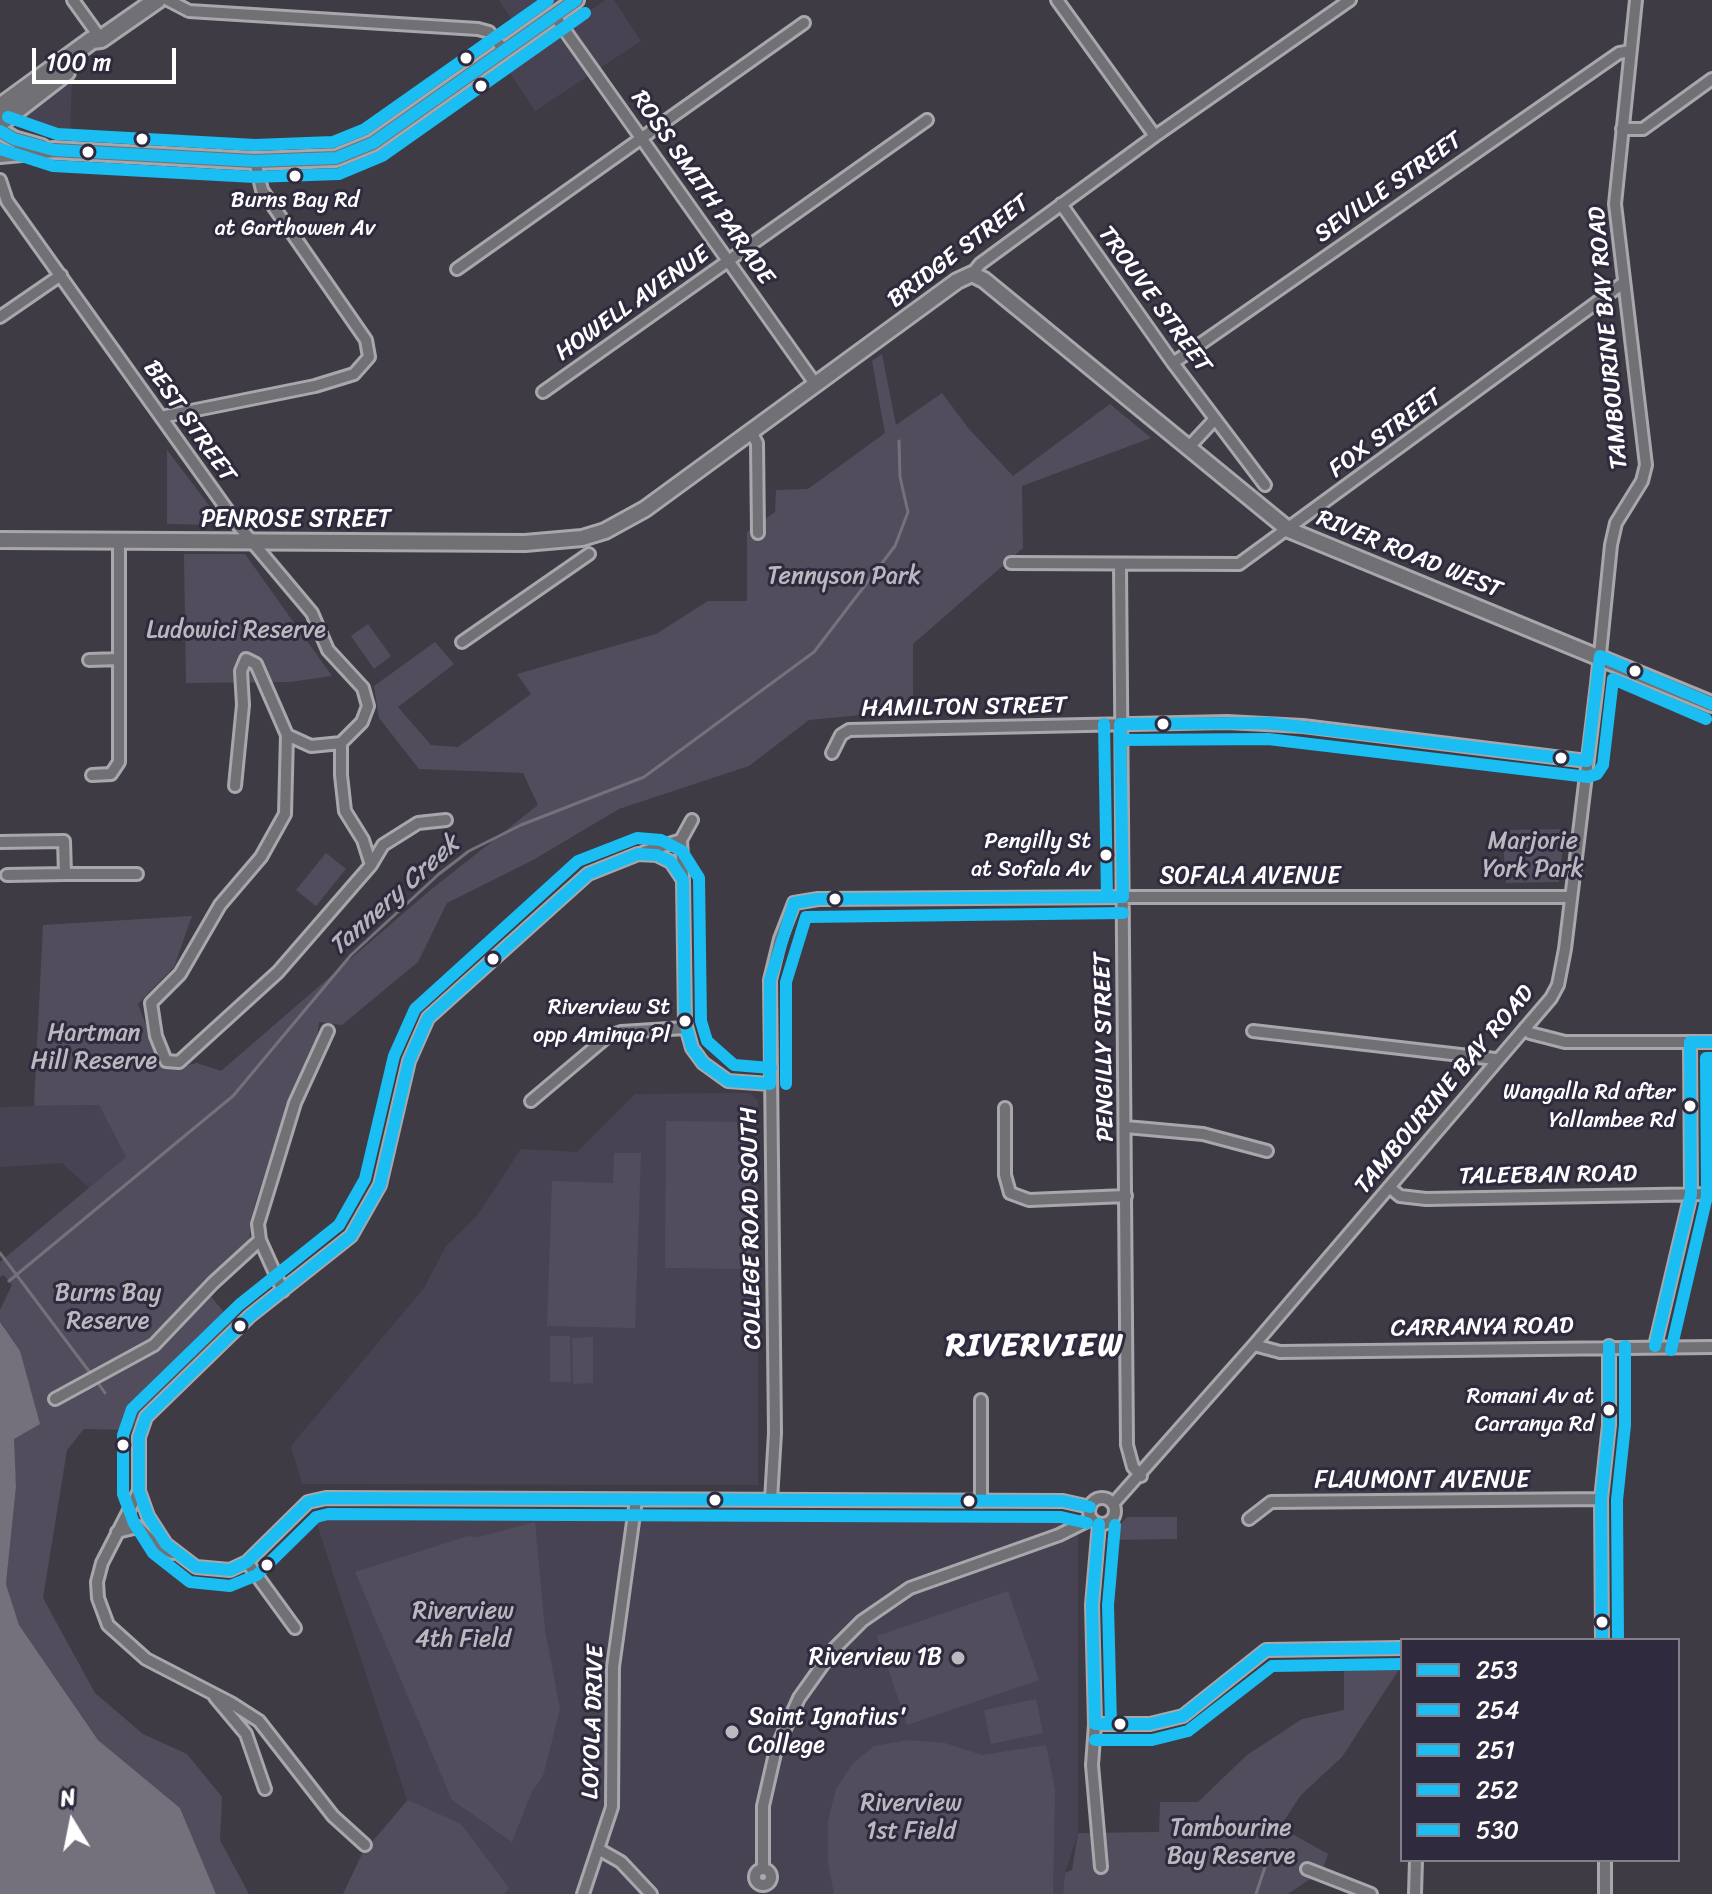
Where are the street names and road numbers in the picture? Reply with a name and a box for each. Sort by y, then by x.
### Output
street label: ROSS SMITH PARADE [624,85,780,291]
street label: SEVILLE STREET [1310,126,1468,250]
street label: BRIDGE STREET [882,189,1036,315]
street label: TAMBOURINE BAY ROAD [1583,205,1635,471]
street label: TROUVE STREET [1091,221,1217,379]
street label: HOWELL AVENUE [550,240,716,368]
street label: BEST STREET [136,355,242,489]
street label: FOX STREET [1324,383,1448,485]
street label: RIVER ROAD WEST [1312,505,1506,605]
street label: PENROSE STREET [201,506,391,534]
street label: HAMILTON STREET [861,692,1067,724]
street label: SOFALA AVENUE [1160,863,1340,891]
street label: PENGILLY STREET [1089,952,1121,1142]
street label: TAMBOURINE BAY ROAD [1349,980,1541,1200]
street label: COLLEGE ROAD SOUTH [735,1106,769,1350]
street label: TALEEBAN ROAD [1459,1160,1637,1192]
street label: CARRANYA ROAD [1390,1312,1574,1344]
street label: FLAUMONT AVENUE [1315,1467,1529,1495]
street label: LOYOLA DRIVE [577,1644,611,1800]

